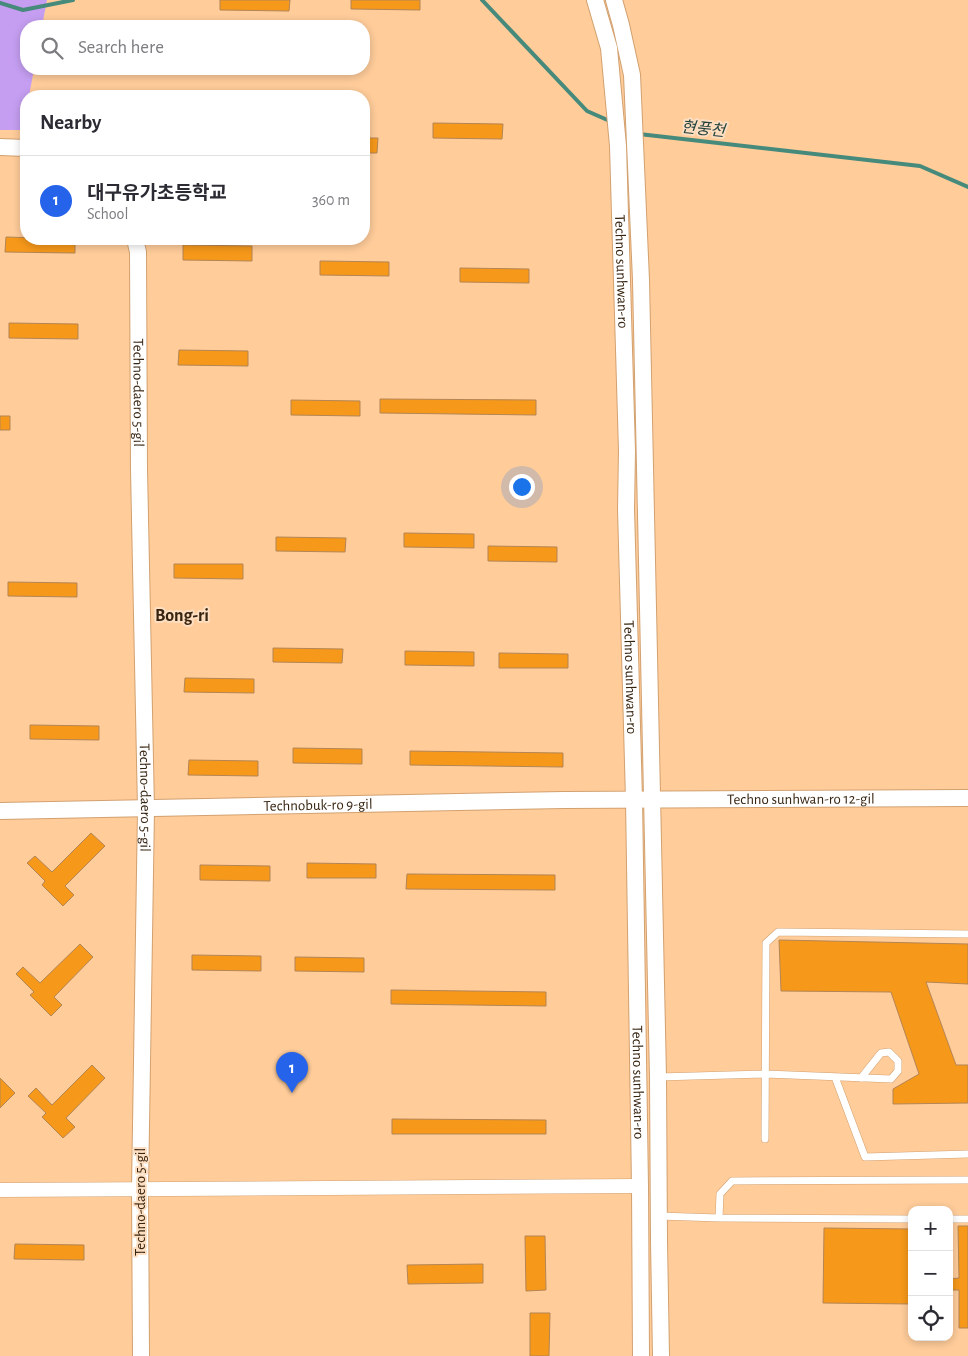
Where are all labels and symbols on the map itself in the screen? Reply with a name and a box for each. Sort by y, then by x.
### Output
water label: 현풍천 [680,118,728,140]
street label: Techno sunhwan-ro [613,214,631,329]
street label: Techno-daero 5-gil [131,338,146,447]
your location [509,474,535,500]
district label: Bong-ri [155,607,209,625]
street label: Techno sunhwan-ro [622,620,640,735]
street label: Techno-daero 5-gil [137,743,154,852]
street label: Techno sunhwan-ro 12-gil [727,791,875,807]
street label: Technobuk-ro 9-gil [263,796,373,813]
street label: Techno sunhwan-ro [630,1025,647,1139]
pin: 1 [276,1052,308,1093]
street label: Techno-daero 5-gil [133,1148,148,1256]

